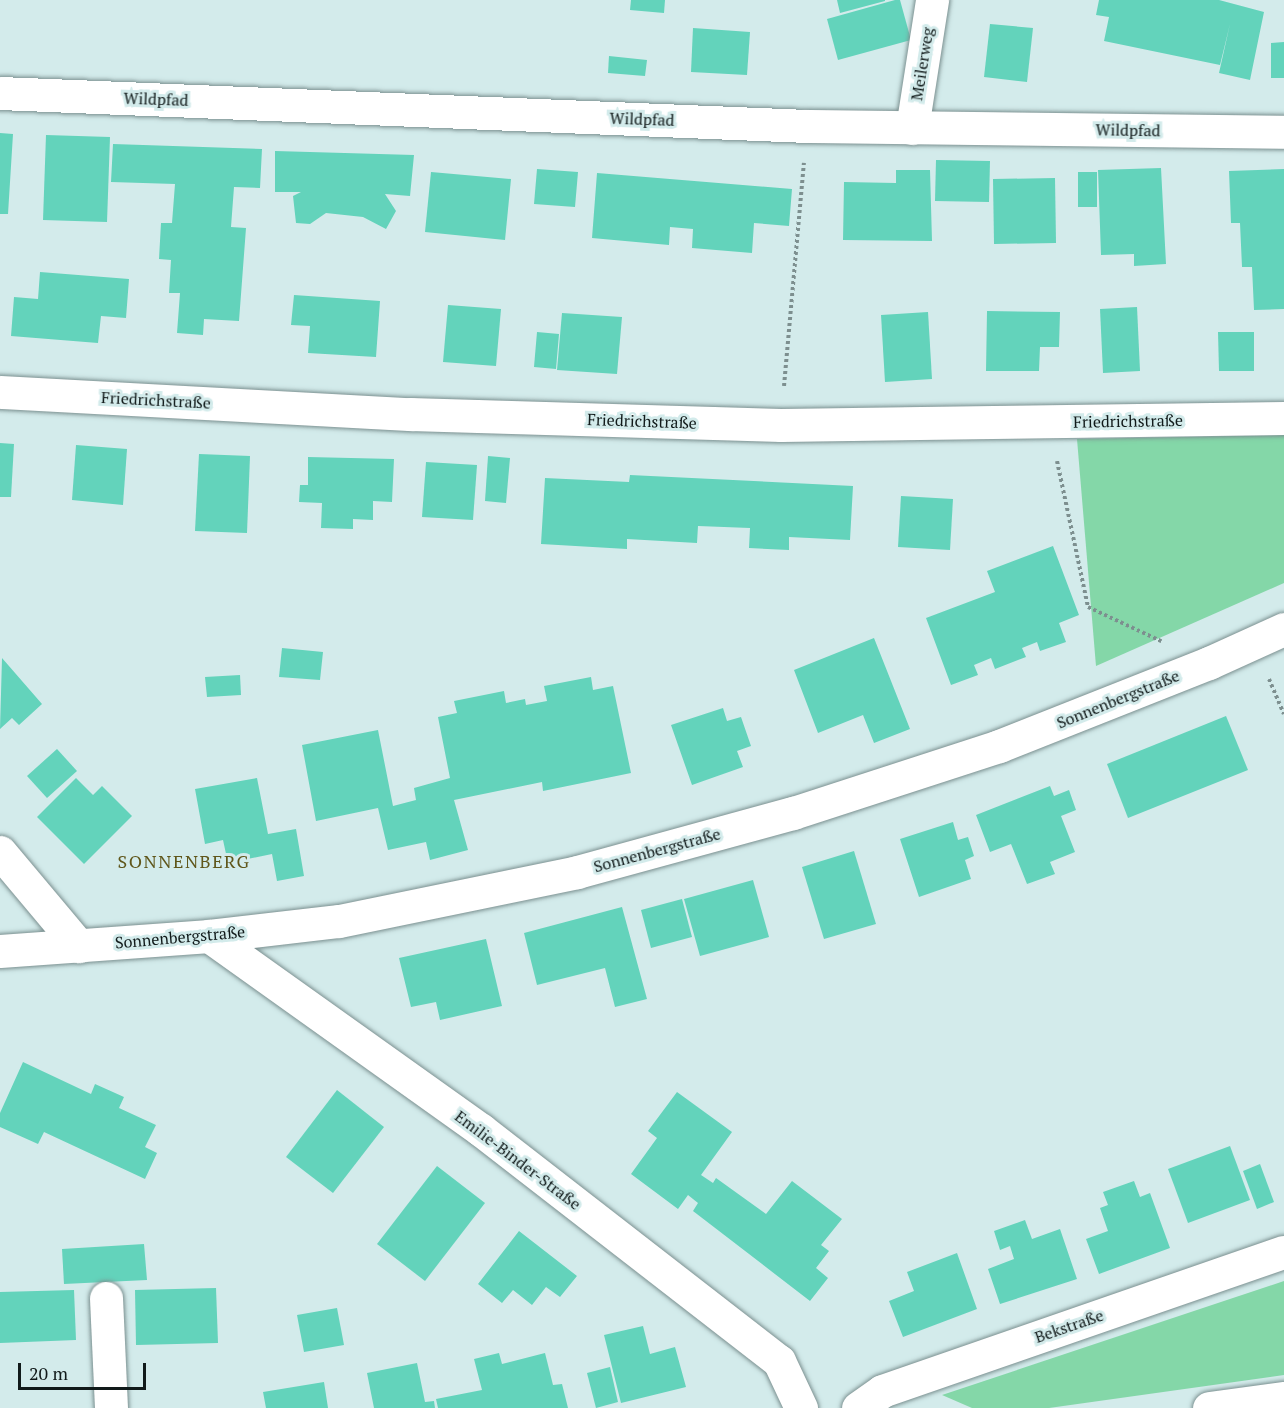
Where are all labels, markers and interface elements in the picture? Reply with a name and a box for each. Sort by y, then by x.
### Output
street label: Meilerweg [907,26,937,102]
street label: Wildpfad [123,88,189,110]
street label: Wildpfad [609,108,675,130]
street label: Wildpfad [1095,120,1161,140]
street label: Friedrichstraße [101,388,211,412]
street label: Friedrichstraße [587,409,697,433]
street label: Friedrichstraße [1073,410,1183,432]
street label: Sonnenbergstraße [1054,666,1182,732]
street label: Sonnenbergstraße [591,824,723,876]
district label: SONNENBERG [118,850,250,872]
street label: Sonnenbergstraße [114,922,246,952]
street label: Emilie-Binder-Straße [451,1106,585,1214]
street label: Bekstraße [1032,1305,1106,1347]
scale bar [21,1351,148,1389]
text: 20 m [29,1361,68,1385]

